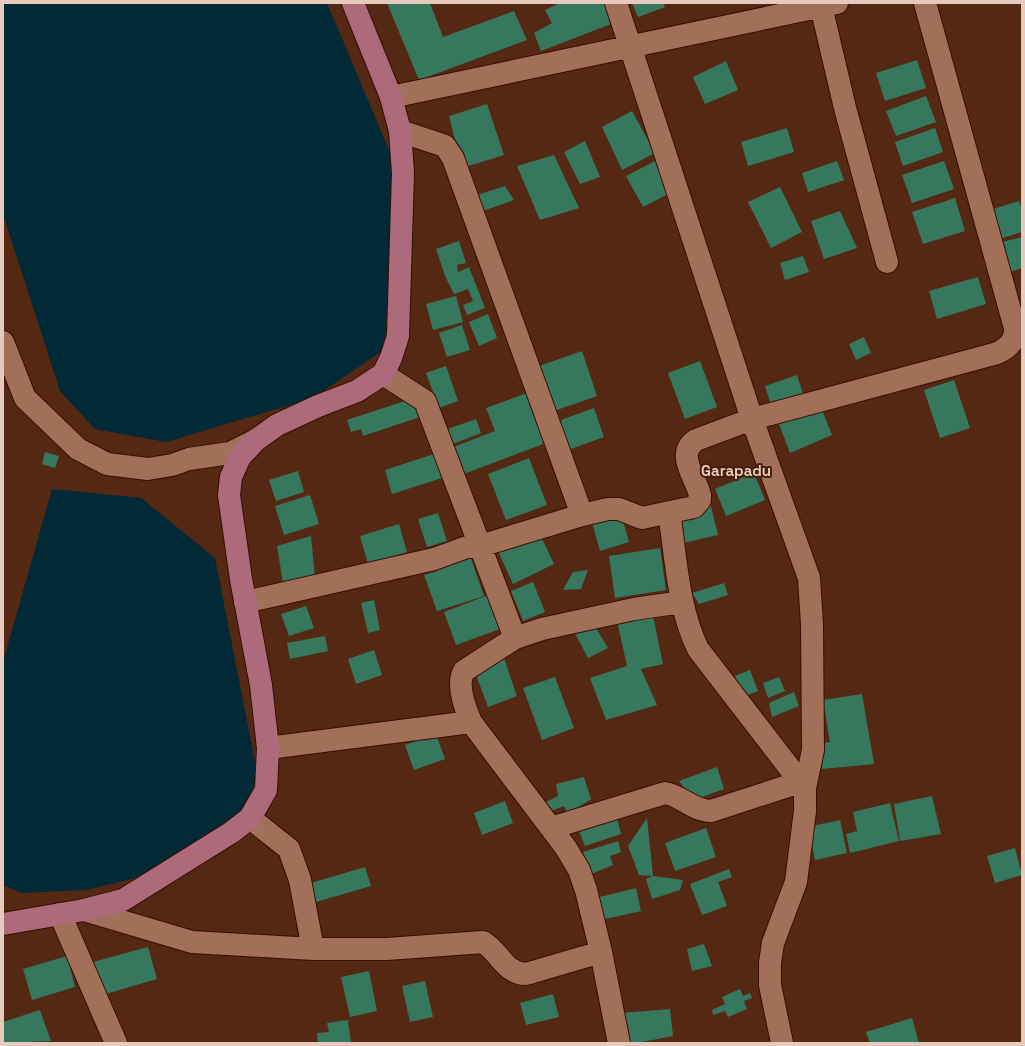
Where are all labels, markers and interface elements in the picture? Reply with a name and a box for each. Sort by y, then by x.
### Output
district label: Garapadu [701,461,771,480]

